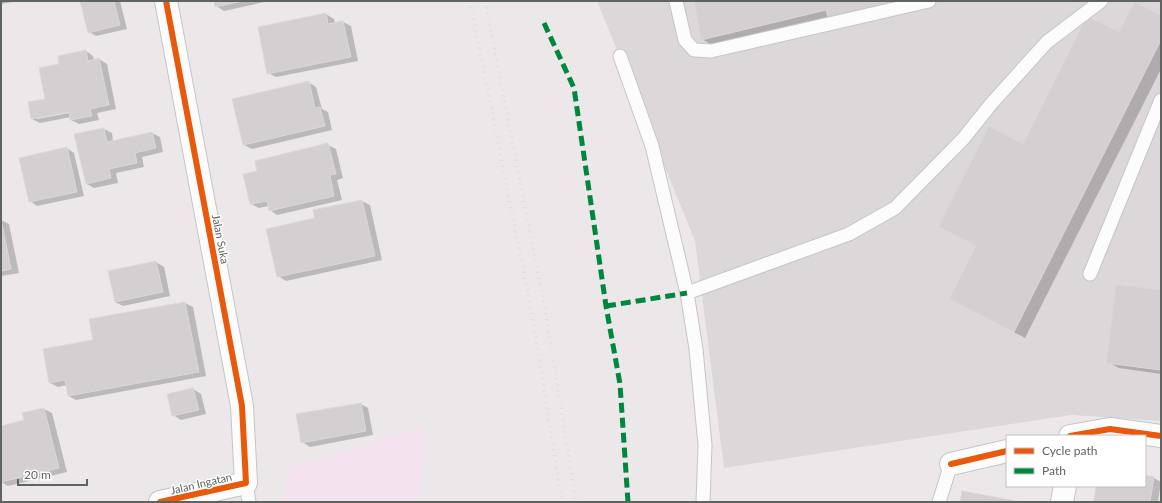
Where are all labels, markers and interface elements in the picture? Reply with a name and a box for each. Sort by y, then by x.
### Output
street label: Jalan Suka [210,213,232,265]
legend [1006,435,1146,487]
text: Cycle path [1042,443,1097,458]
scale bar [18,461,87,487]
text: Path [1042,463,1066,478]
text: 20 m [24,467,51,482]
street label: Jalan Ingatan [169,470,233,496]

